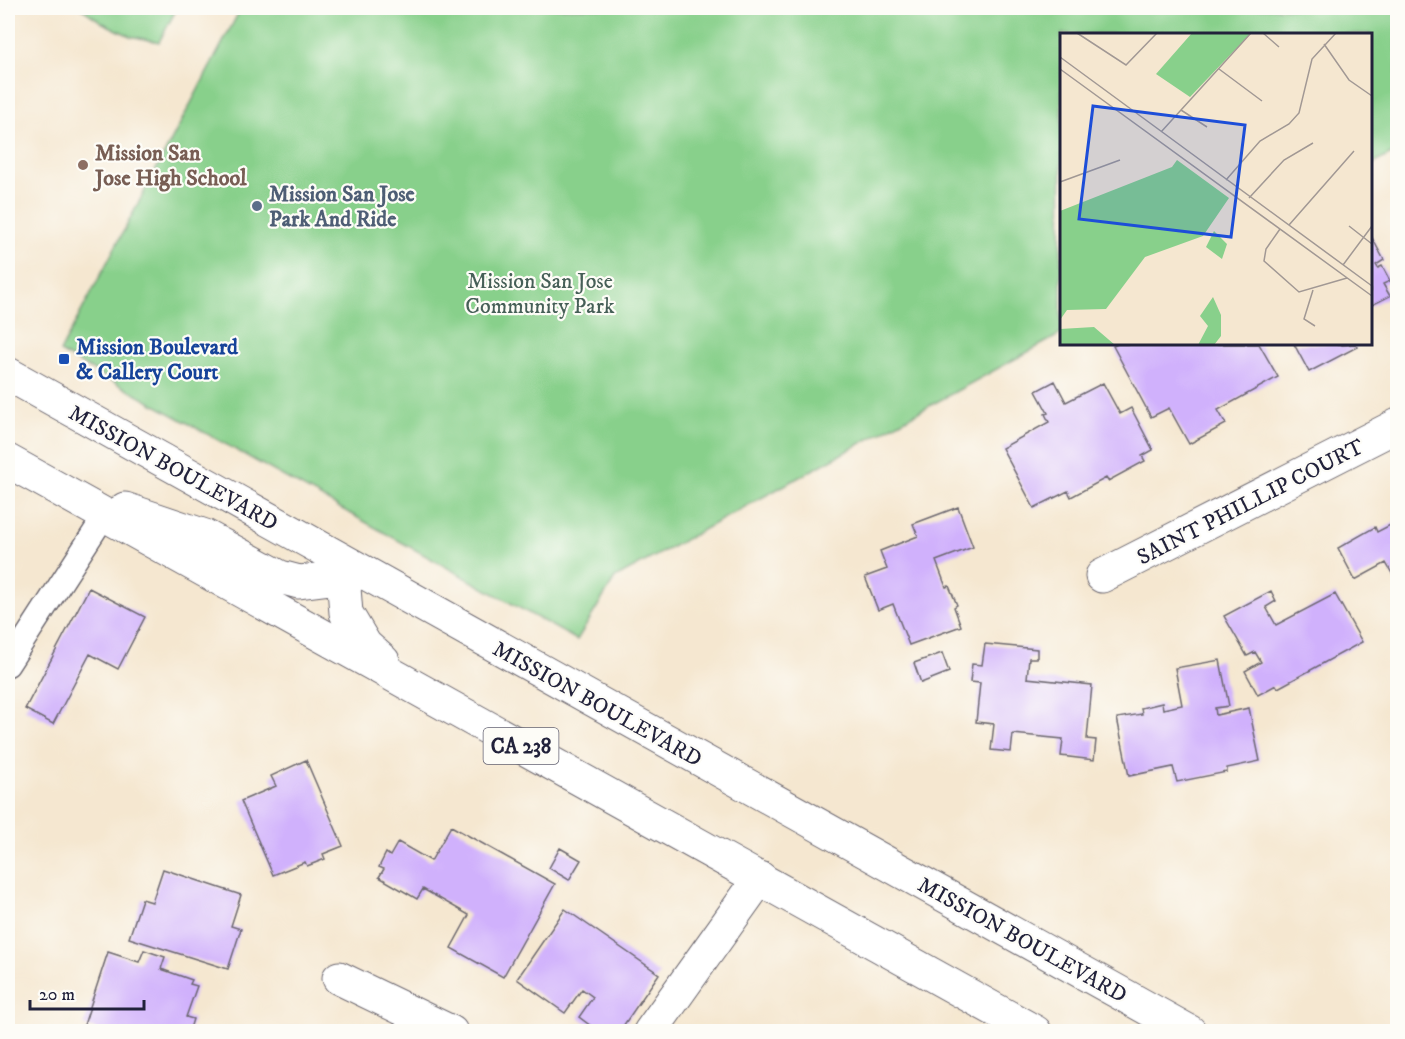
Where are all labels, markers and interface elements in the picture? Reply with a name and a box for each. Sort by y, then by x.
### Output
inset map [1060,33,1372,345]
place label: Mission San Jose High School [92,140,247,192]
marker: Mission San Jose High School [76,158,90,172]
place label: Mission San Jose Park And Ride [269,181,415,233]
marker: Mission San Jose Park And Ride [250,199,264,213]
park label: Mission San Jose Community Park [465,268,615,320]
place label: Mission Boulevard & Callery Court [76,334,239,386]
marker: Mission Boulevard & Callery Court [57,352,71,366]
street label: MISSION BOULEVARD [64,400,283,537]
street label: SAINT PHILLIP COURT [1133,433,1369,571]
street label: MISSION BOULEVARD [488,636,707,773]
road number: CA 238 [484,728,558,764]
street label: MISSION BOULEVARD [913,872,1132,1009]
scale bar [30,973,144,1011]
text: 20 m [39,984,75,1006]

